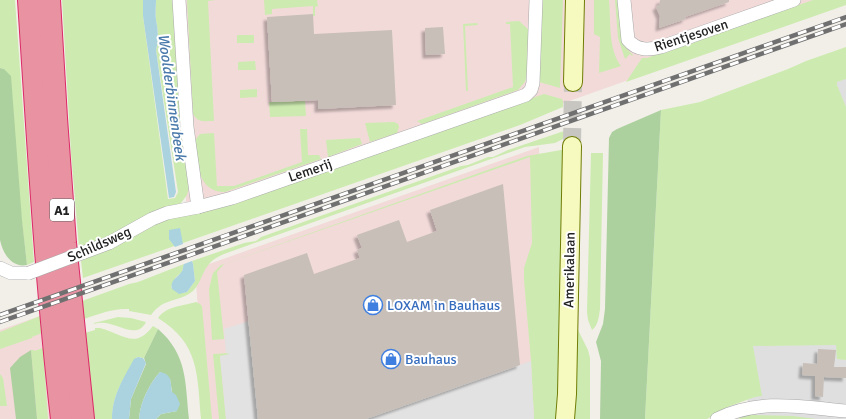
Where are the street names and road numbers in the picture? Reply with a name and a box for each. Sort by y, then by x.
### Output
street label: Rientjesoven [652,16,730,55]
street label: Lemerij [286,155,334,186]
road number: A1 [50,199,74,221]
street label: Schildsweg [65,223,134,266]
street label: Amerikalaan [560,232,579,308]

